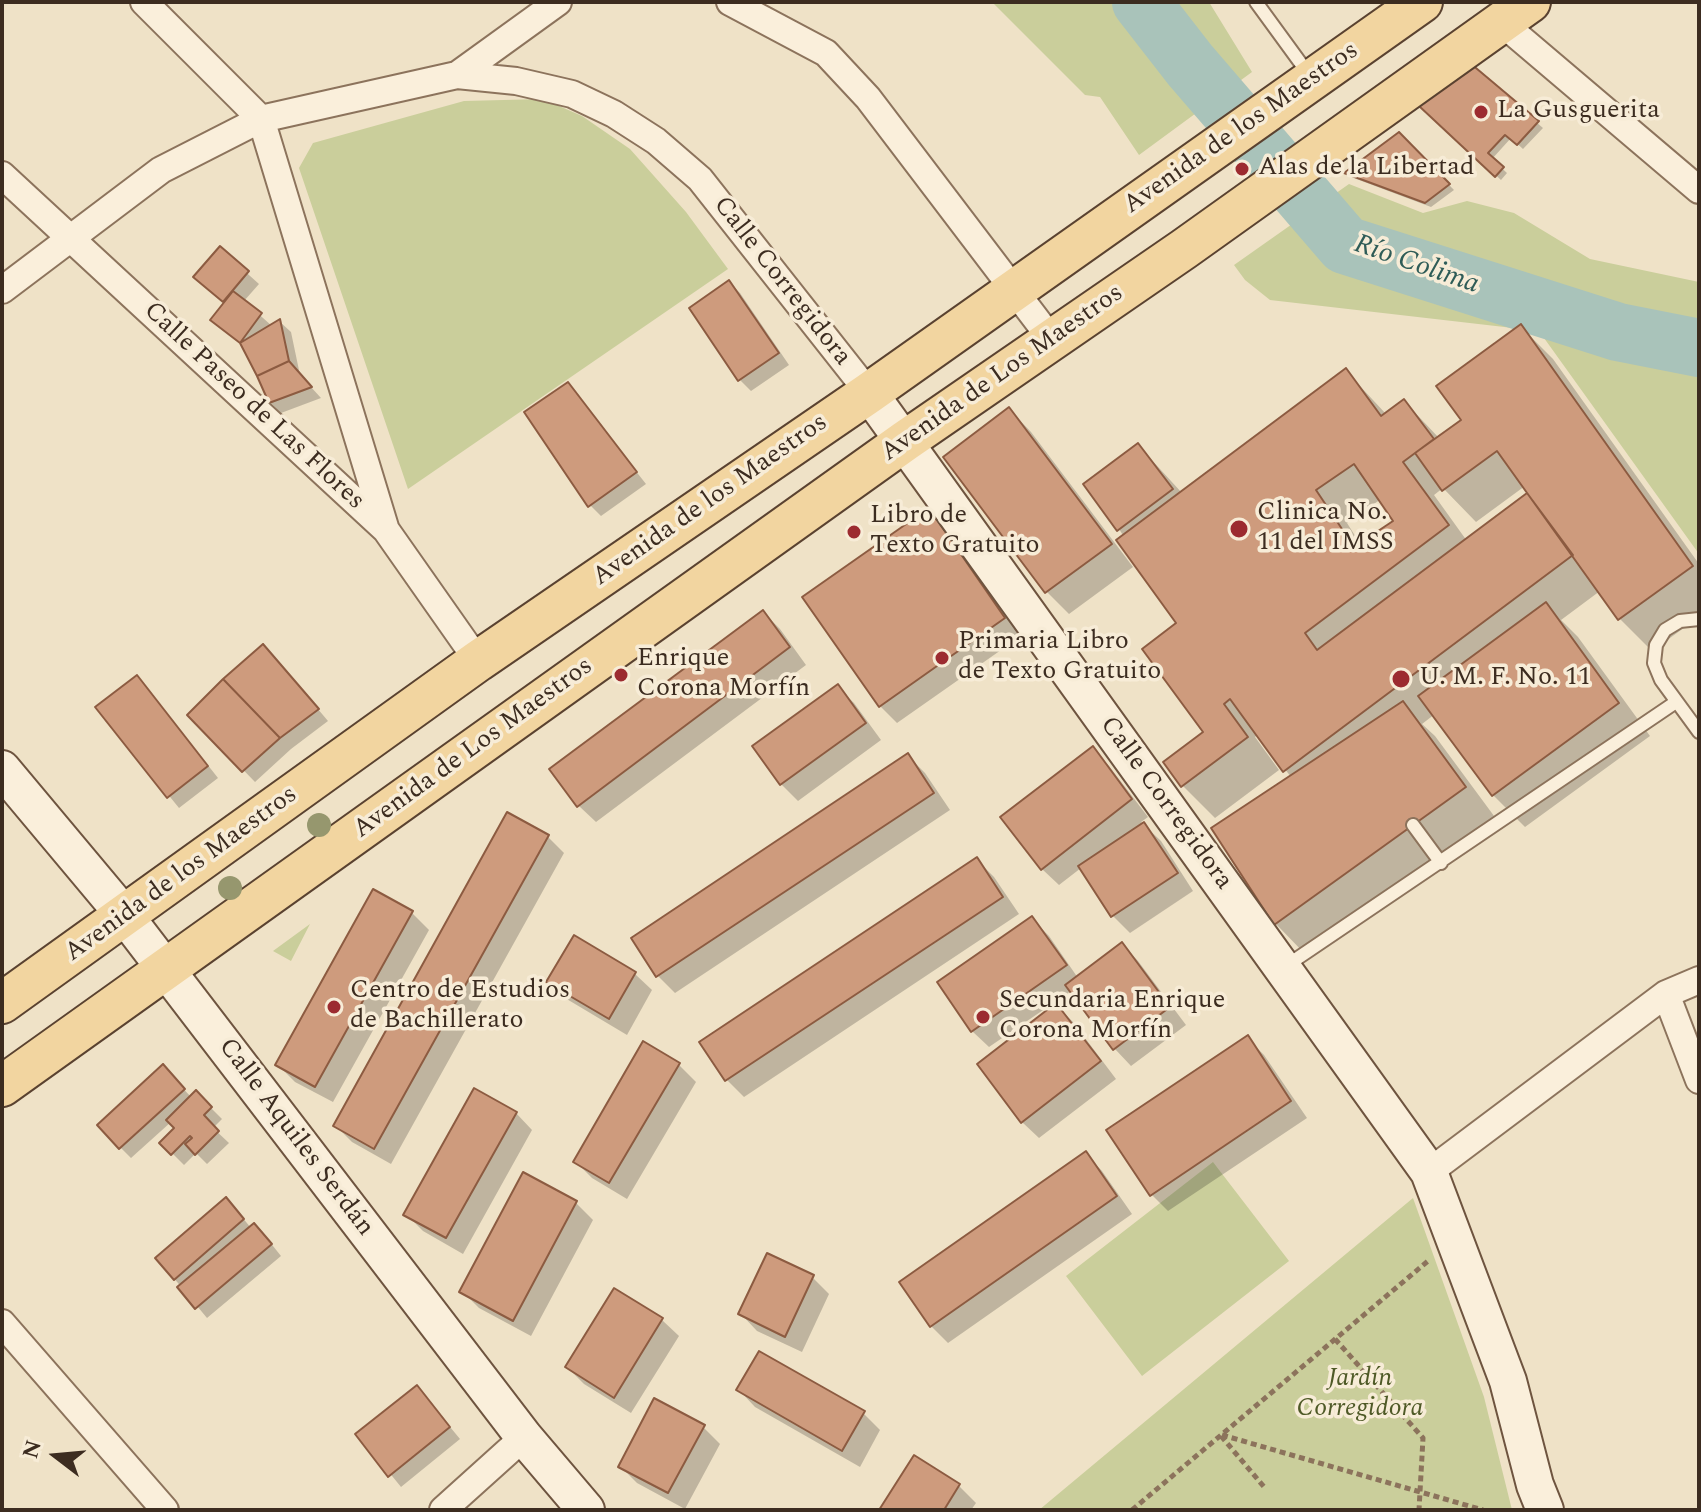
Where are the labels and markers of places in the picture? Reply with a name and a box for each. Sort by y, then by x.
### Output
place label: La Gusguerita [1497,96,1660,128]
marker: La Gusguerita [1472,103,1490,121]
place label: Alas de la Libertad [1258,153,1474,185]
marker: Alas de la Libertad [1233,160,1251,178]
place label: Clinica No. 11 del IMSS [1257,498,1393,560]
place label: Libro de Texto Gratuito [870,501,1040,562]
marker: Clinica No. 11 del IMSS [1228,518,1250,540]
marker: Libro de Texto Gratuito [845,523,863,541]
place label: Primaria Libro de Texto Gratuito [958,627,1161,688]
place label: Enrique Corona Morfín [637,644,810,706]
marker: Primaria Libro de Texto Gratuito [933,649,951,667]
place label: U. M. F. No. 11 [1419,663,1591,695]
marker: Enrique Corona Morfín [612,666,630,684]
marker: U. M. F. No. 11 [1390,668,1412,690]
place label: Centro de Estudios de Bachillerato [350,976,570,1038]
place label: Secundaria Enrique Corona Morfín [999,986,1225,1048]
marker: Centro de Estudios de Bachillerato [325,998,343,1016]
marker: Secundaria Enrique Corona Morfín [974,1008,992,1026]

